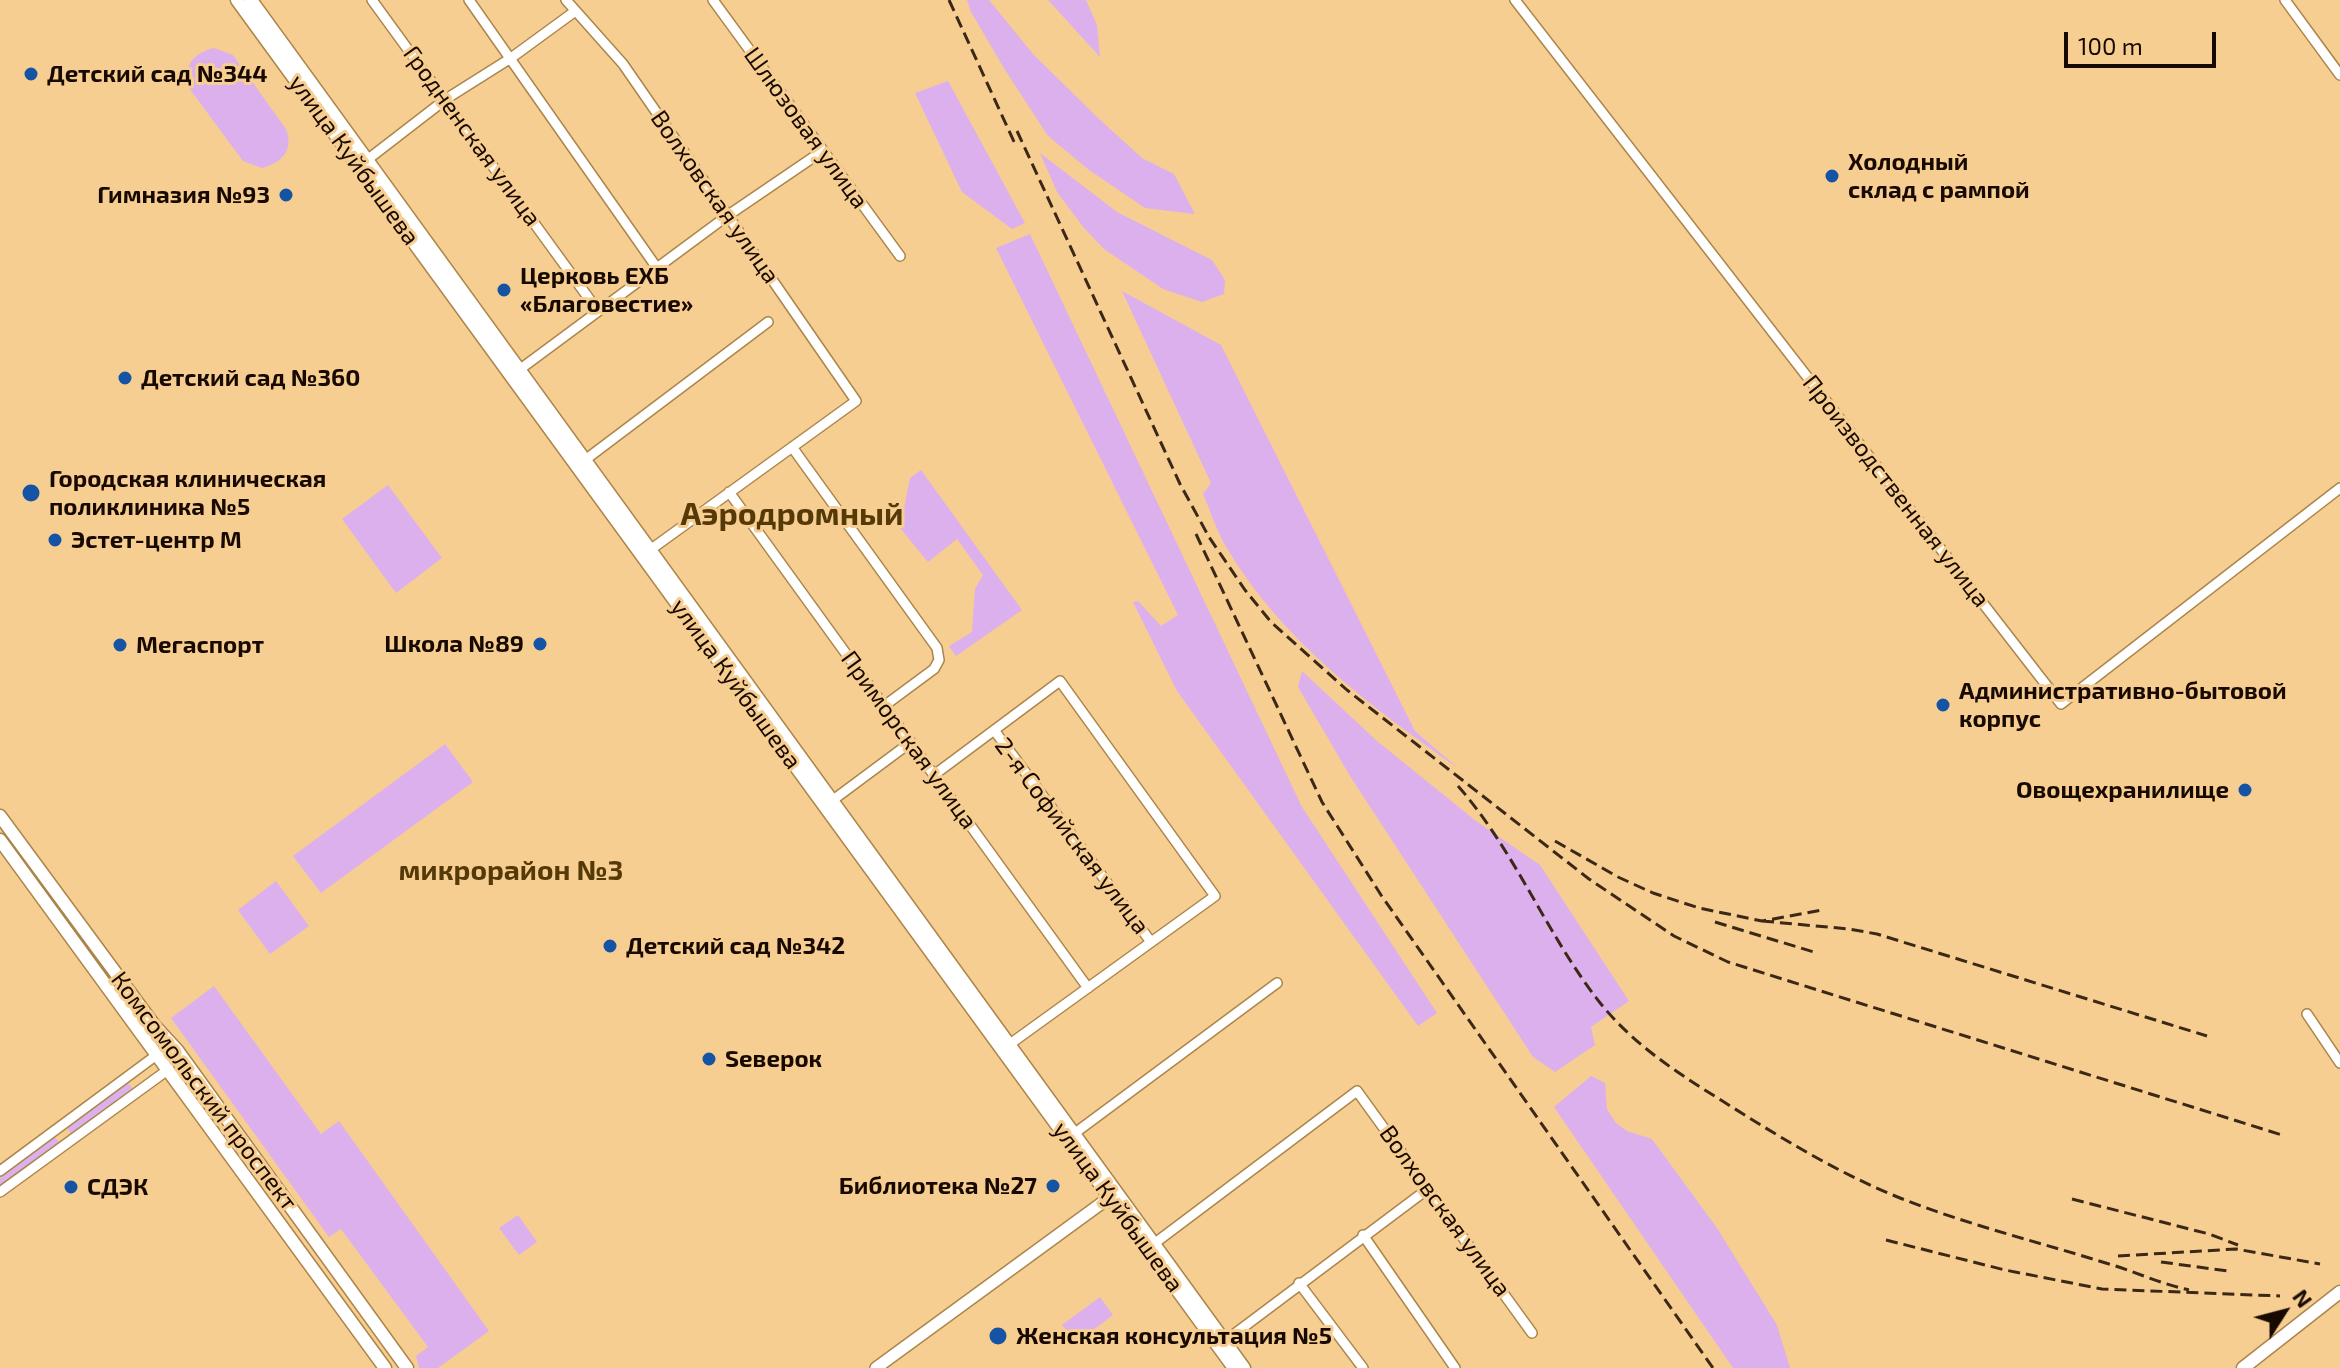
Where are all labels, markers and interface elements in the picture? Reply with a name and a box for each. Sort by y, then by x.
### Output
scale bar [2068,16,2220,66]
text: 100 m [2078,31,2143,60]
street label: Гродненская улица [397,40,547,232]
street label: Шлюзовая улица [738,42,874,214]
place label: Детский сад №344 [47,60,268,88]
marker: Детский сад №344 [22,65,40,83]
street label: улица Куйбышева [283,69,425,251]
street label: Волховская улица [645,105,785,289]
place label: Холодный склад с рампой [1848,148,2030,204]
marker: Холодный склад с рампой [1823,167,1841,185]
place label: Гимназия №93 [97,181,270,209]
marker: Гимназия №93 [277,186,295,204]
place label: Церковь ЕХБ «Благовестие» [520,262,693,318]
marker: Церковь ЕХБ «Благовестие» [495,281,513,299]
place label: Детский сад №360 [141,364,360,392]
marker: Детский сад №360 [116,369,134,387]
street label: Производственная улица [1796,369,1996,613]
place label: Городская клиническая поликлиника №5 [49,465,326,521]
marker: Городская клиническая поликлиника №5 [20,482,42,504]
district label: Аэродромный [680,495,904,533]
place label: Эстет-центр М [71,526,242,554]
marker: Эстет-центр М [46,531,64,549]
street label: улица Куйбышева [665,593,807,775]
place label: Школа №89 [384,630,524,658]
place label: Мегаспорт [136,631,264,659]
marker: Школа №89 [531,635,549,653]
marker: Мегаспорт [111,636,129,654]
street label: Приморская улица [835,645,983,835]
place label: Административно-бытовой корпус [1959,677,2287,733]
marker: Административно-бытовой корпус [1934,696,1952,714]
street label: 2-я Софийская улица [989,732,1155,940]
place label: Овощехранилище [2016,776,2229,804]
marker: Овощехранилище [2236,781,2254,799]
district label: микрорайон №3 [399,854,623,888]
place label: Детский сад №342 [626,932,845,960]
marker: Детский сад №342 [601,937,619,955]
street label: Комсомольский проспект [105,966,303,1216]
place label: Sеверок [725,1045,822,1073]
marker: Sеверок [700,1050,718,1068]
street label: улица Куйбышева [1047,1116,1189,1298]
street label: Волховская улица [1373,1120,1517,1302]
place label: Библиотека №27 [839,1172,1037,1200]
place label: СДЭК [87,1173,148,1201]
marker: Библиотека №27 [1044,1177,1062,1195]
marker: СДЭК [62,1178,80,1196]
north arrow [2244,1272,2324,1352]
text: N [2288,1284,2319,1312]
place label: Женская консультация №5 [1016,1322,1332,1350]
marker: Женская консультация №5 [987,1325,1009,1347]

